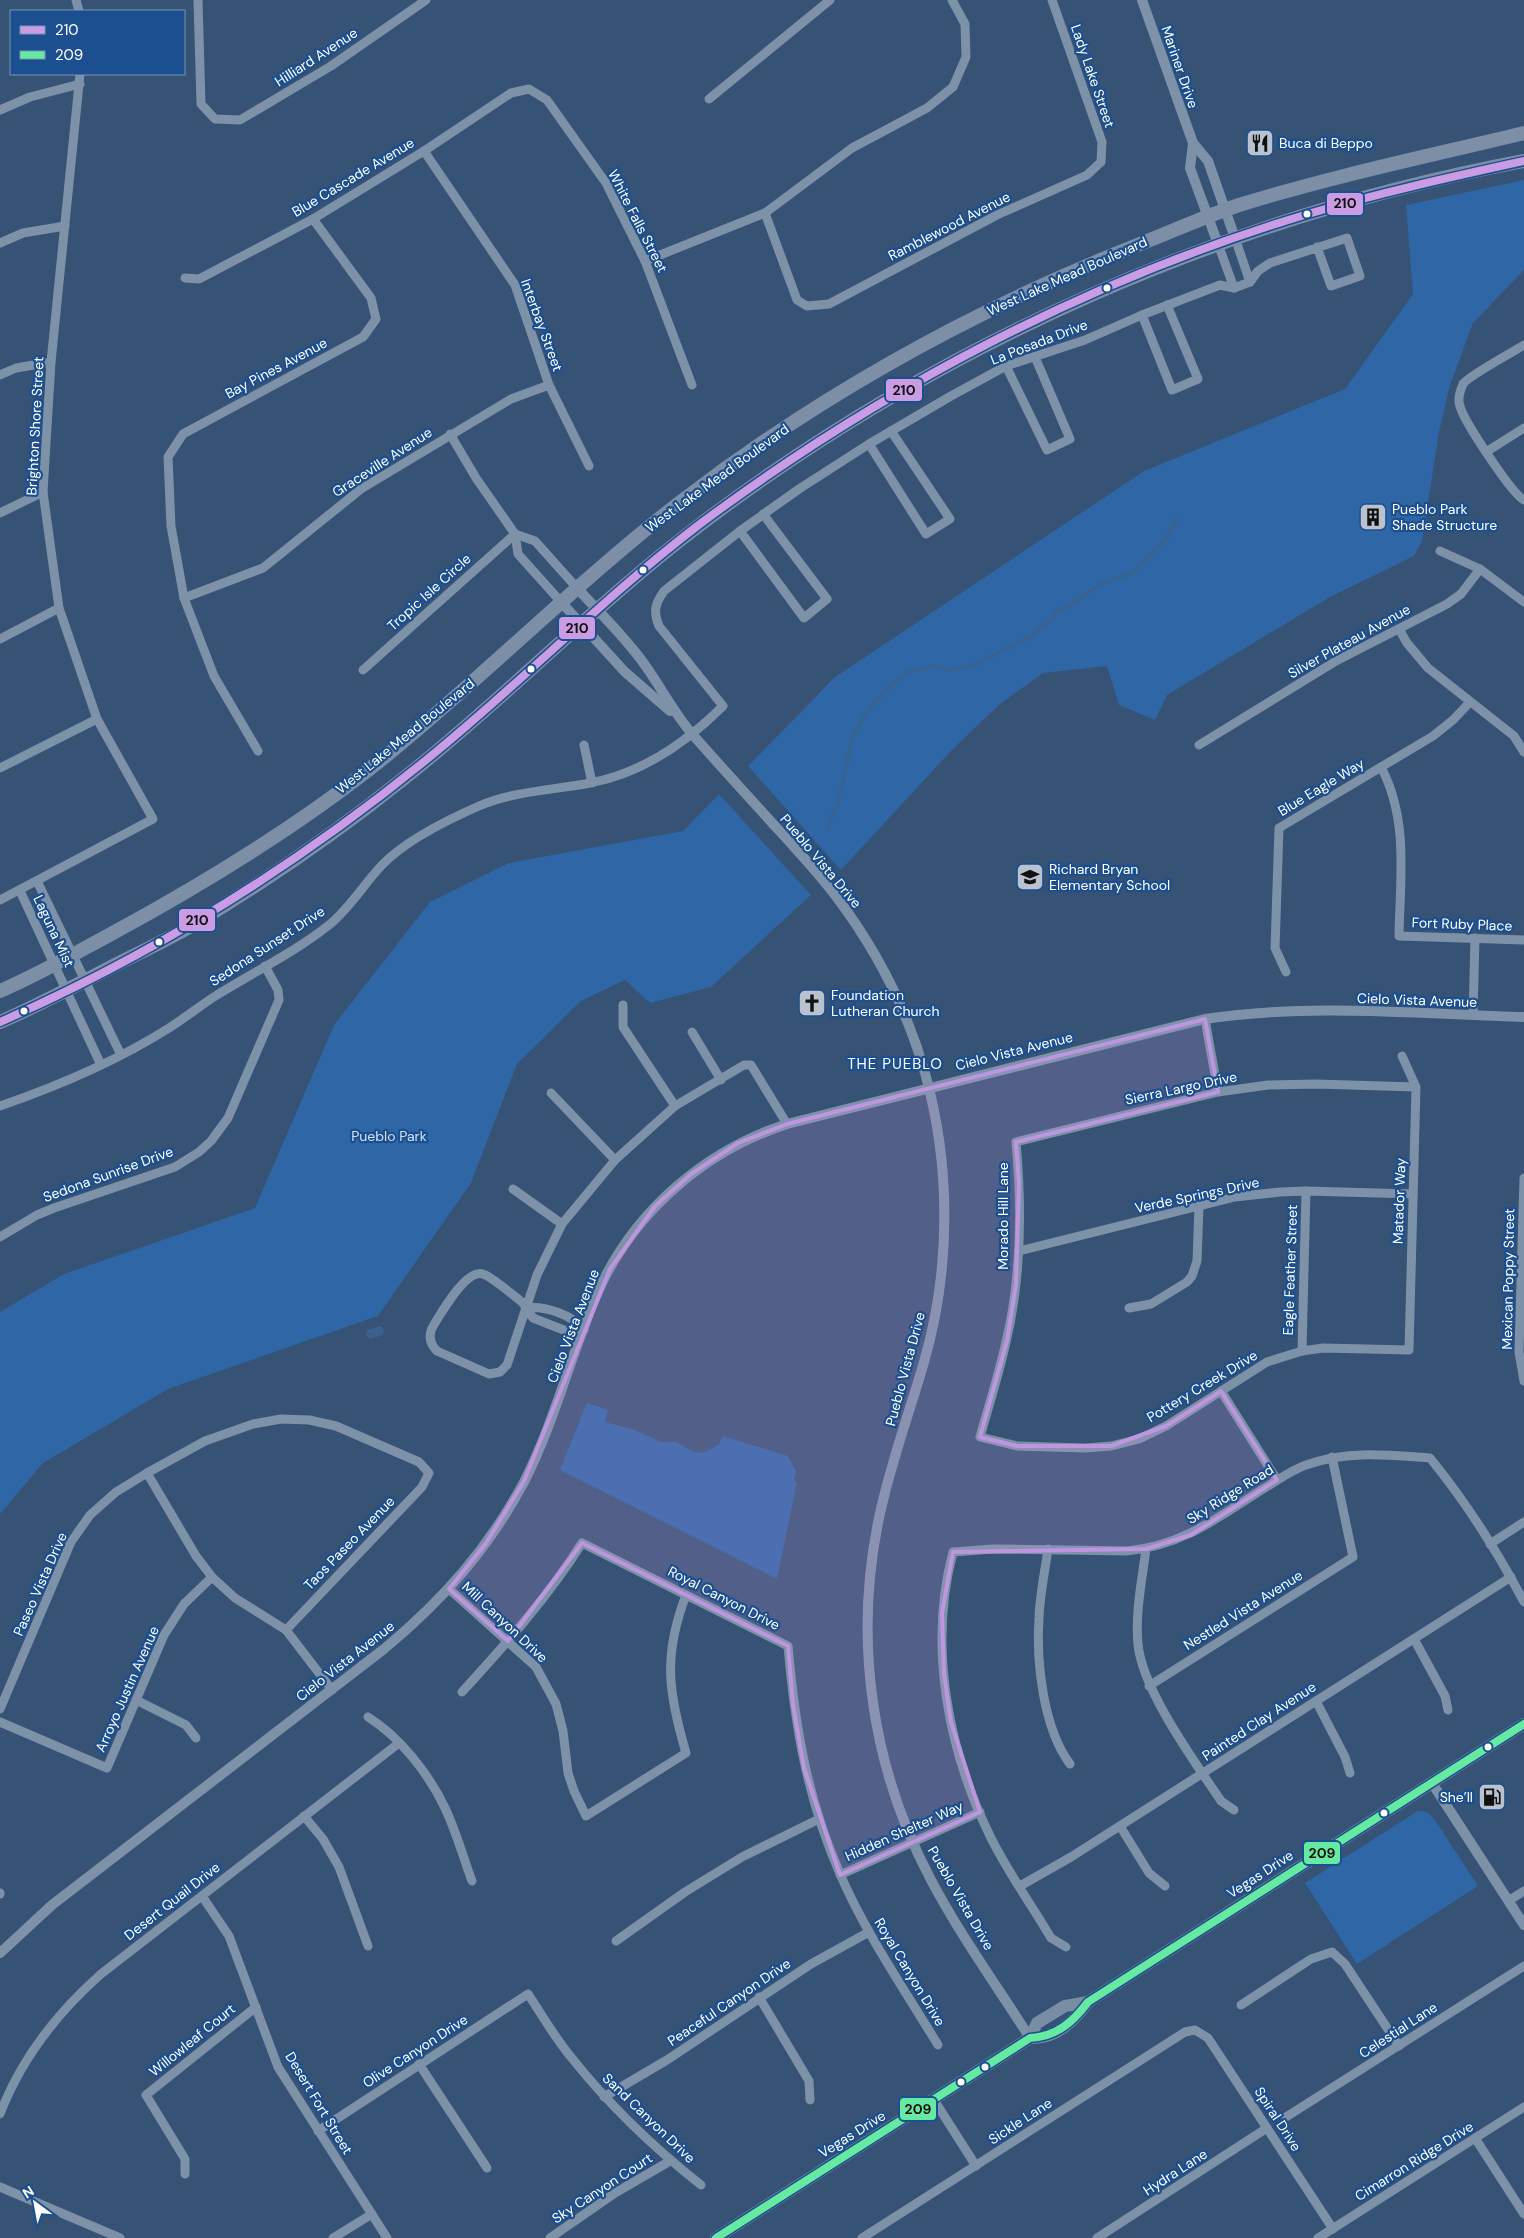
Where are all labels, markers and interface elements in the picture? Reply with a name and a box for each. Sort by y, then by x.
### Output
legend [10,10,185,75]
text: 210 [55,20,79,40]
street label: Lady Lake Street [1067,22,1119,130]
street label: Mariner Drive [1157,23,1203,111]
street label: Hilliard Avenue [271,24,361,90]
text: 209 [55,45,83,65]
restaurant icon: Buca di Beppo [1245,128,1275,158]
street label: Blue Cascade Avenue [289,133,418,221]
place label: Buca di Beppo [1279,134,1373,152]
street label: White Falls Street [604,166,672,276]
street label: Ramblewood Avenue [885,187,1013,265]
line badge: 210 [1326,192,1364,216]
text: 210 [1333,194,1357,212]
unlabelled marker [1302,209,1312,219]
street label: West Lake Mead Boulevard [984,232,1150,320]
street label: Interbay Street [517,276,567,374]
unlabelled marker [1102,283,1112,293]
street label: La Posada Drive [988,315,1090,369]
street label: Bay Pines Avenue [222,333,330,403]
street label: Brighton Shore Street [22,356,48,496]
line badge: 210 [885,378,923,402]
text: 210 [892,381,916,399]
street label: West Lake Mead Boulevard [641,420,793,536]
street label: Graceville Avenue [329,423,435,501]
place label: Pueblo Park Shade Structure [1392,500,1497,534]
building icon: Pueblo Park Shade Structure [1358,502,1388,532]
street label: Tropic Isle Circle [383,550,475,634]
unlabelled marker [638,565,648,575]
street label: Silver Plateau Avenue [1285,600,1413,682]
line badge: 210 [558,616,596,640]
text: 210 [565,619,589,637]
unlabelled marker [526,664,536,674]
street label: West Lake Mead Boulevard [332,674,478,798]
street label: Blue Eagle Way [1275,754,1368,820]
street label: Pueblo Vista Drive [776,810,866,912]
place label: Richard Bryan Elementary School [1049,860,1170,894]
school or university icon: Richard Bryan Elementary School [1015,862,1045,892]
street label: Laguna Mist [29,892,79,970]
street label: Sedona Sunset Drive [206,902,328,990]
line badge: 210 [178,908,216,932]
text: 210 [185,911,209,929]
street label: Fort Ruby Place [1411,913,1513,935]
unlabelled marker [154,937,164,947]
place label: Foundation Lutheran Church [831,986,940,1020]
church icon: Foundation Lutheran Church [797,988,827,1018]
street label: Cielo Vista Avenue [1357,989,1477,1011]
unlabelled marker [19,1006,29,1016]
street label: Cielo Vista Avenue [953,1028,1075,1074]
district label: THE PUEBLO [847,1054,943,1074]
street label: Sierra Largo Drive [1123,1067,1239,1109]
park label: Pueblo Park [351,1127,427,1145]
street label: Sedona Sunrise Drive [41,1142,176,1206]
street label: Matador Way [1388,1157,1410,1244]
street label: Morado Hill Lane [994,1162,1012,1270]
street label: Verde Springs Drive [1133,1173,1261,1217]
street label: Eagle Feather Street [1279,1204,1301,1336]
street label: Mexican Poppy Street [1498,1208,1518,1350]
street label: Cielo Vista Avenue [543,1267,603,1385]
street label: Pueblo Vista Drive [881,1310,929,1428]
street label: Pottery Creek Drive [1143,1346,1261,1426]
street label: Sky Ridge Road [1183,1460,1277,1528]
street label: Taos Paseo Avenue [300,1492,398,1594]
street label: Paseo Vista Drive [9,1529,71,1639]
street label: Royal Canyon Drive [665,1562,783,1634]
street label: Nestled Vista Avenue [1180,1566,1306,1654]
street label: Mill Canyon Drive [458,1578,552,1666]
street label: Cielo Vista Avenue [292,1617,398,1705]
street label: Arroyo Justin Avenue [91,1623,163,1755]
street label: Painted Clay Avenue [1199,1677,1319,1765]
unlabelled marker [1483,1742,1493,1752]
fuel station icon: She’ll [1477,1782,1507,1812]
place label: She’ll [1440,1788,1473,1806]
street label: Hidden Shelter Way [842,1797,966,1865]
unlabelled marker [1379,1808,1389,1818]
line badge: 209 [1303,1841,1341,1865]
street label: Pueblo Vista Drive [924,1843,998,1953]
text: 209 [1309,1844,1335,1862]
street label: Vegas Drive [1223,1846,1297,1902]
street label: Desert Quail Drive [120,1858,224,1944]
street label: Royal Canyon Drive [871,1915,949,2030]
street label: Peaceful Canyon Drive [664,1954,794,2050]
street label: Celestial Lane [1355,1998,1441,2062]
street label: Willowleaf Court [145,2000,239,2080]
street label: Olive Canyon Drive [359,2010,471,2092]
street label: Desert Fort Street [281,2048,357,2158]
unlabelled marker [980,2062,990,2072]
street label: Sand Canyon Drive [599,2069,699,2167]
unlabelled marker [956,2077,966,2087]
street label: Spiral Drive [1251,2083,1305,2155]
street label: Sickle Lane [985,2094,1055,2148]
line badge: 209 [899,2097,937,2121]
text: 209 [905,2100,931,2118]
street label: Vegas Drive [815,2106,889,2162]
street label: Cimarron Ridge Drive [1351,2117,1477,2205]
street label: Hydra Lane [1140,2145,1211,2199]
street label: Sky Canyon Court [548,2149,656,2227]
north arrow [10,2178,60,2228]
text: N [19,2182,37,2202]

